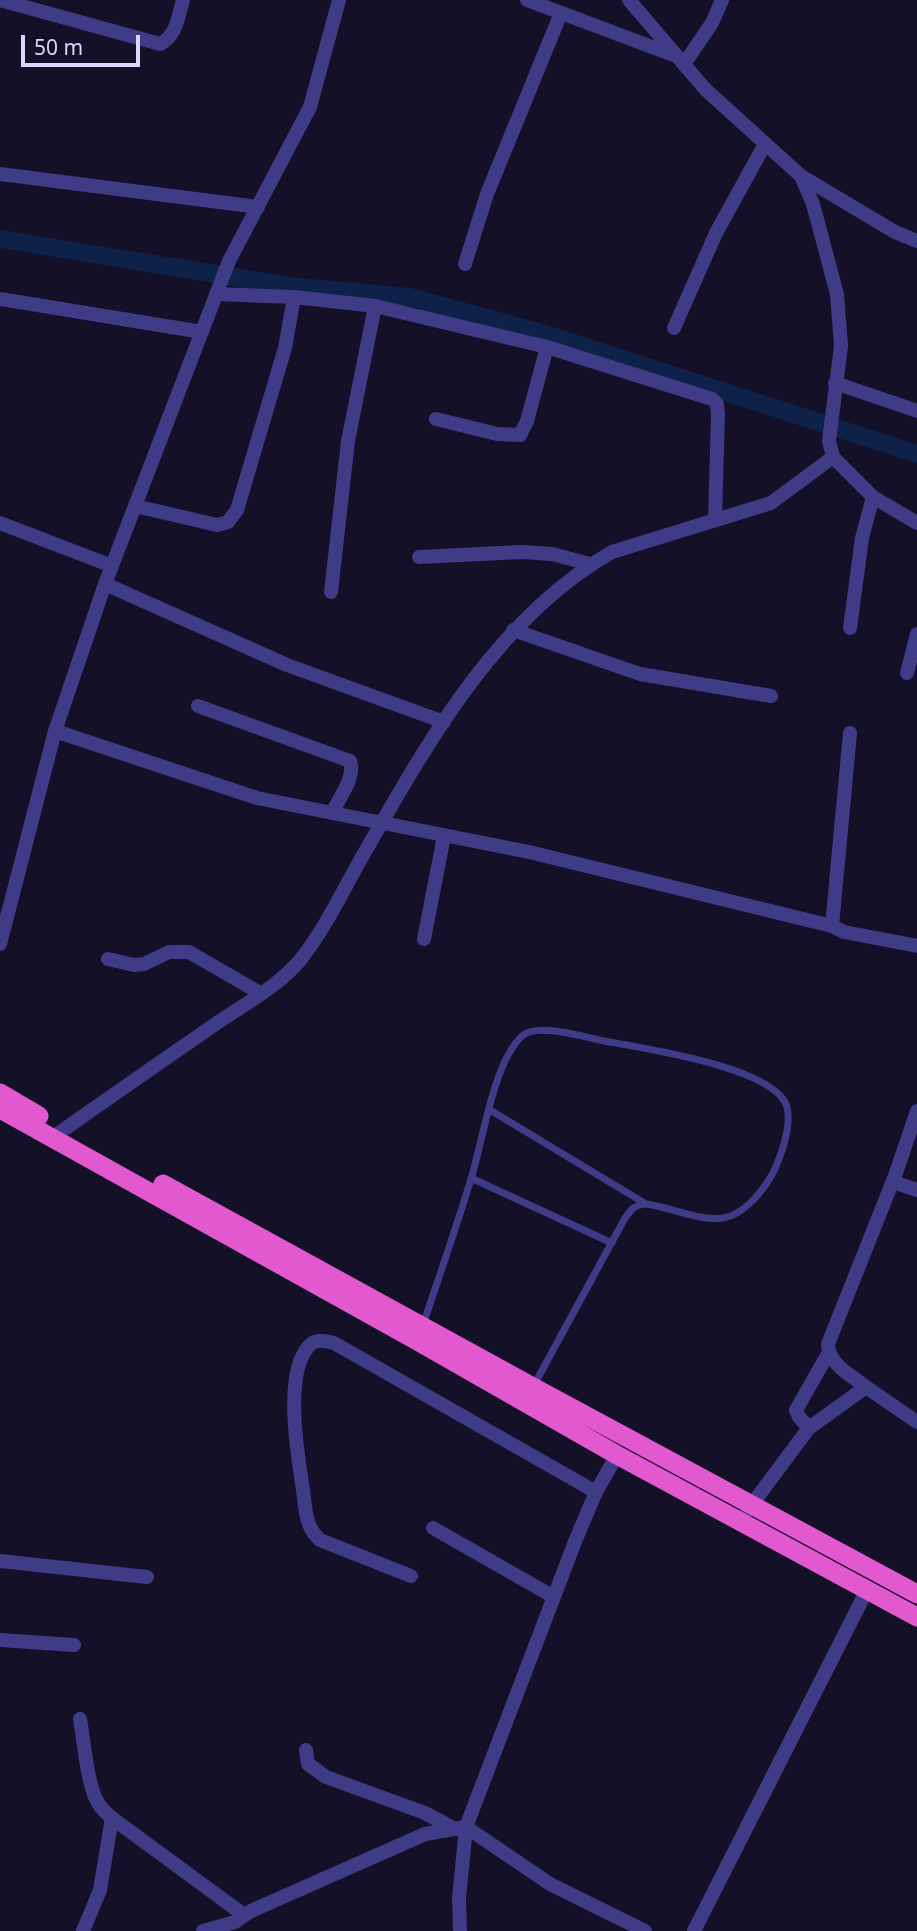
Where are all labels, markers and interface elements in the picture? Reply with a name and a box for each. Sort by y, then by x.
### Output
scale bar [24,21,144,65]
text: 50 m [34,33,83,61]

